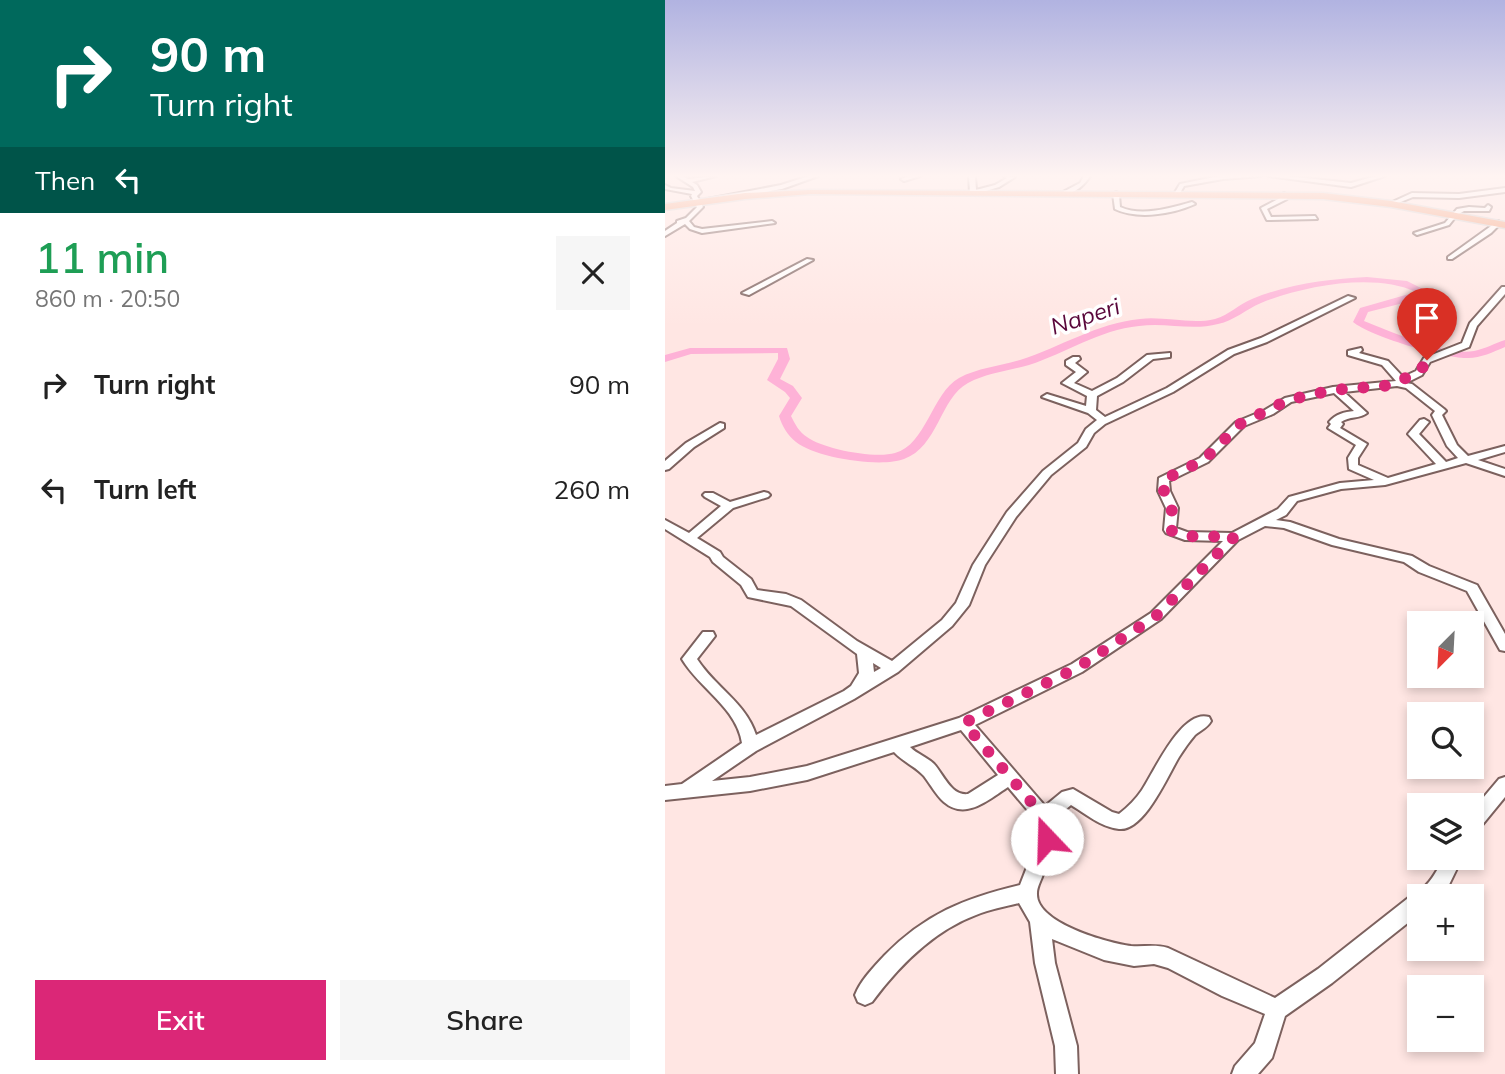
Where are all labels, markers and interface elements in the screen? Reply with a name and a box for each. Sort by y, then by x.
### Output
text: 90 m [150,23,266,84]
icon: right [35,28,126,119]
text: Turn right [150,84,293,124]
icon: left [109,161,147,199]
text: Then [35,164,95,197]
text: 11 min [35,231,169,284]
button: close [556,236,630,310]
text: 860 m · 20:50 [35,284,180,313]
pin [1397,288,1457,360]
water label: Naperi [1047,291,1124,341]
icon: arrive [1408,299,1446,337]
icon: right [35,366,73,404]
text: Turn right [94,368,215,401]
text: 90 m [569,368,630,401]
icon: left [35,471,73,509]
text: Turn left [94,473,196,506]
text: 260 m [554,473,630,506]
north arrow [1407,611,1484,688]
map controls [1407,611,1484,1052]
button: search [1407,702,1484,779]
button: layers [1407,793,1484,870]
position arrow [1010,802,1084,876]
button: + [1407,884,1484,961]
button: − [1407,975,1484,1052]
button: Exit [35,980,326,1060]
button: Share [340,980,630,1060]

